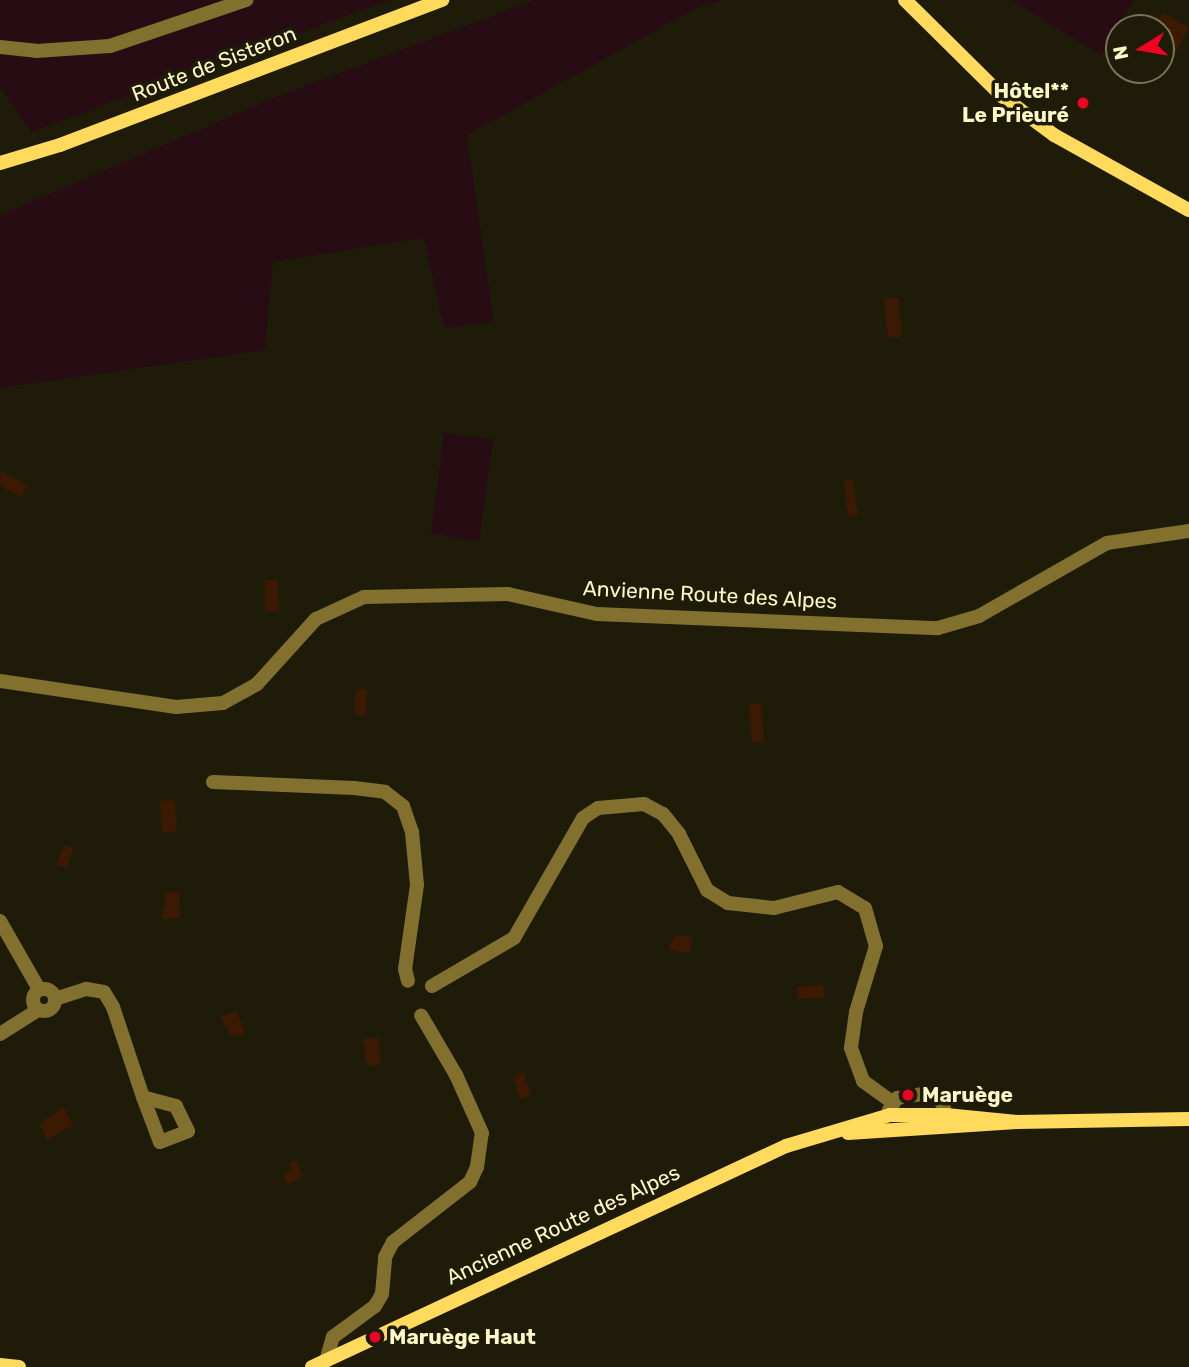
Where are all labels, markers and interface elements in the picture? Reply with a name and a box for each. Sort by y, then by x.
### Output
north arrow [1105,14,1175,84]
street label: Route de Sisteron [128,21,300,107]
text: N [1108,44,1133,62]
place label: Hôtel** Le Prieuré [962,78,1069,128]
marker: Hôtel** Le Prieuré [1075,95,1091,111]
street label: Anvienne Route des Alpes [582,576,838,614]
place label: Maruège [922,1082,1013,1108]
marker: Maruège [900,1087,916,1103]
street label: Ancienne Route des Alpes [442,1160,684,1290]
place label: Maruège Haut [389,1324,536,1350]
marker: Maruège Haut [367,1329,383,1345]

